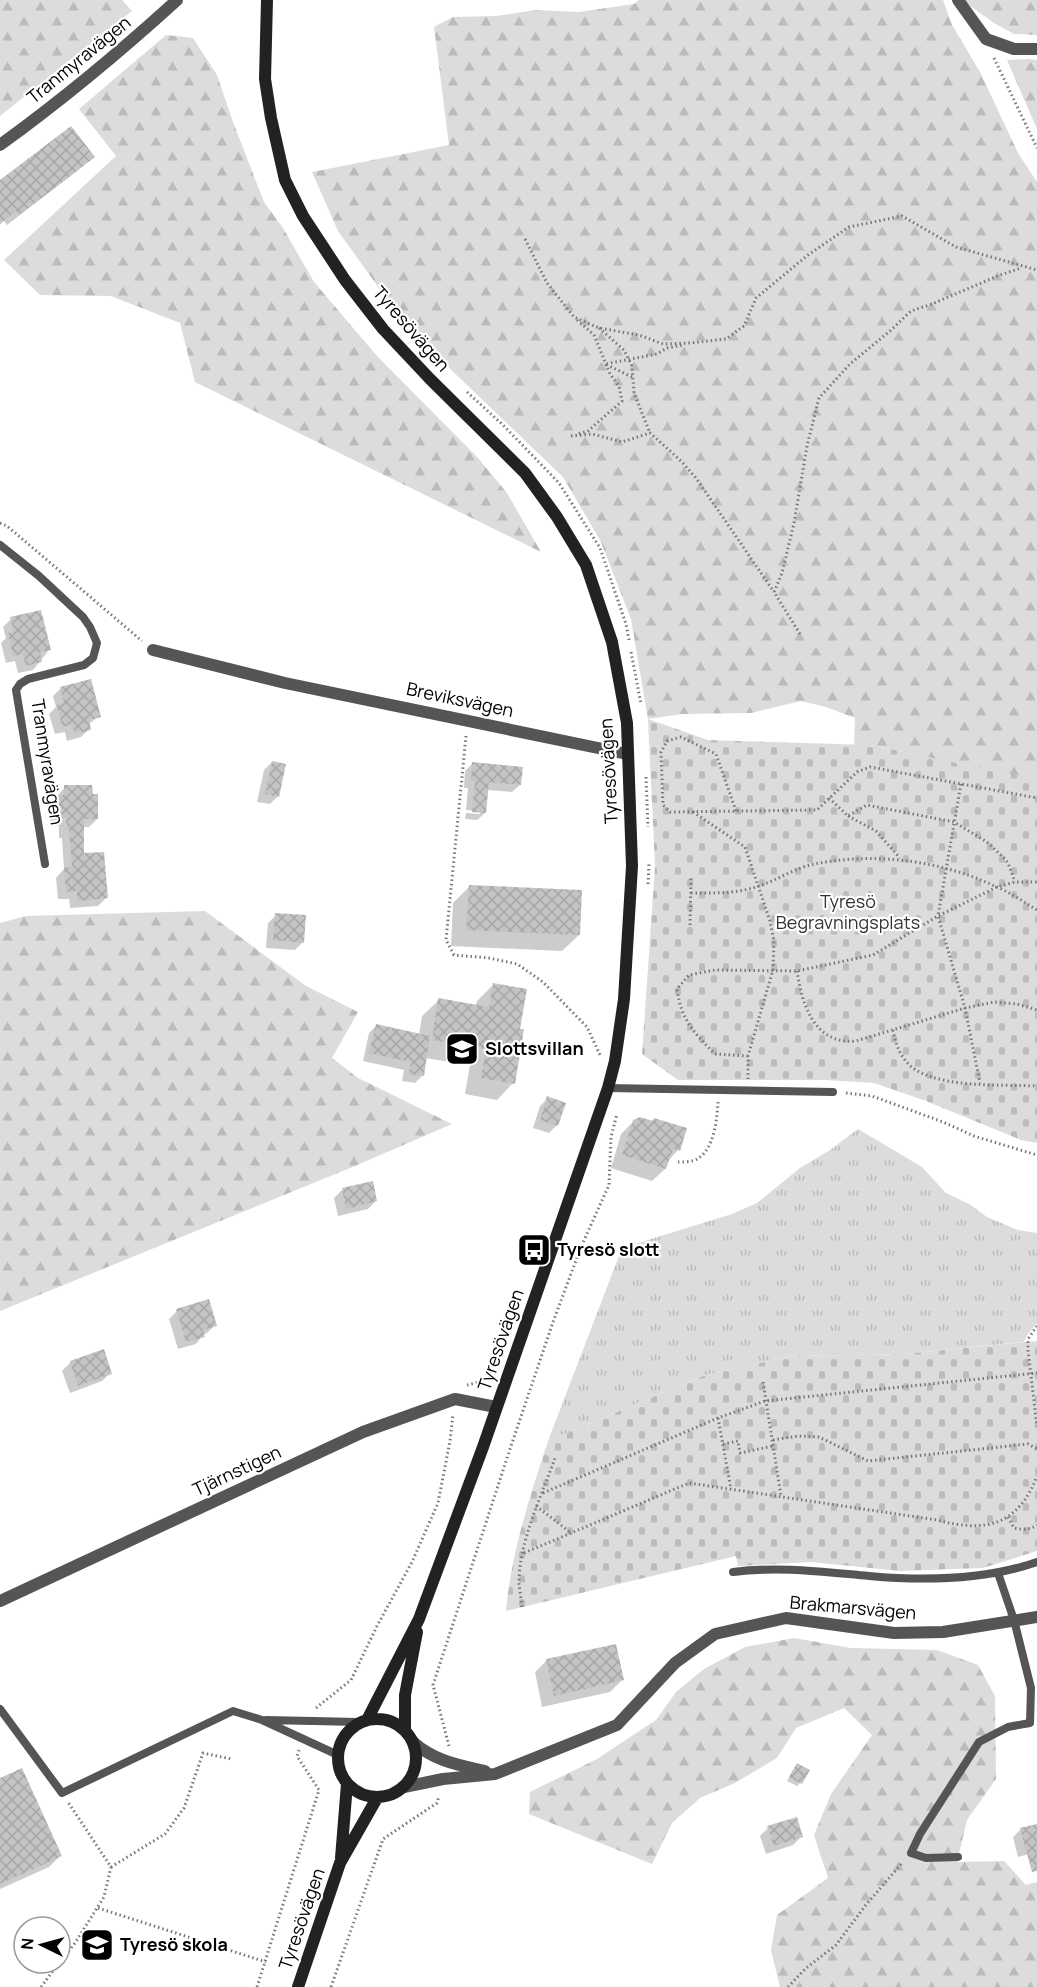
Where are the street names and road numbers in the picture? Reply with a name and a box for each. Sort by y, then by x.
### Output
street label: Tranmyravägen [21,10,135,109]
street label: Tyresövägen [368,281,456,376]
street label: Breviksvägen [404,676,516,722]
street label: Tranmyravägen [26,697,70,826]
street label: Tyresövägen [593,718,623,824]
street label: Tyresövägen [471,1286,529,1394]
street label: Tjärnstigen [189,1439,285,1501]
street label: Brakmarsvägen [789,1590,917,1624]
street label: Tyresövägen [272,1865,330,1973]

